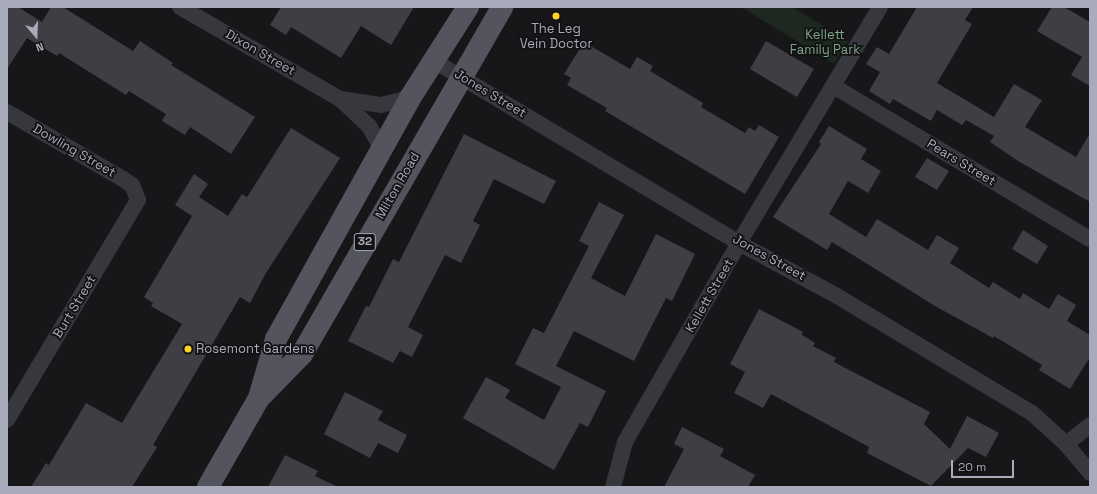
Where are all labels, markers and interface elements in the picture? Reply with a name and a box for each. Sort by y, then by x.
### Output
marker: The Leg Vein Doctor [551,11,561,21]
north arrow [16,16,56,56]
place label: The Leg Vein Doctor [520,22,592,53]
street label: Dixon Street [222,27,298,79]
park label: Kellett Family Park [790,28,860,59]
text: N [34,40,46,55]
street label: Jones Street [451,66,529,122]
street label: Dowling Street [30,121,118,181]
street label: Pears Street [924,136,998,190]
street label: Milton Road [373,150,423,222]
road number: 32 [353,232,377,252]
street label: Jones Street [730,232,808,284]
street label: Kellett Street [683,256,737,336]
street label: Burt Street [50,273,100,341]
place label: Rosemont Gardens [196,341,315,357]
marker: Rosemont Gardens [183,344,193,354]
scale bar [953,452,1016,478]
text: 20 m [958,459,986,475]

